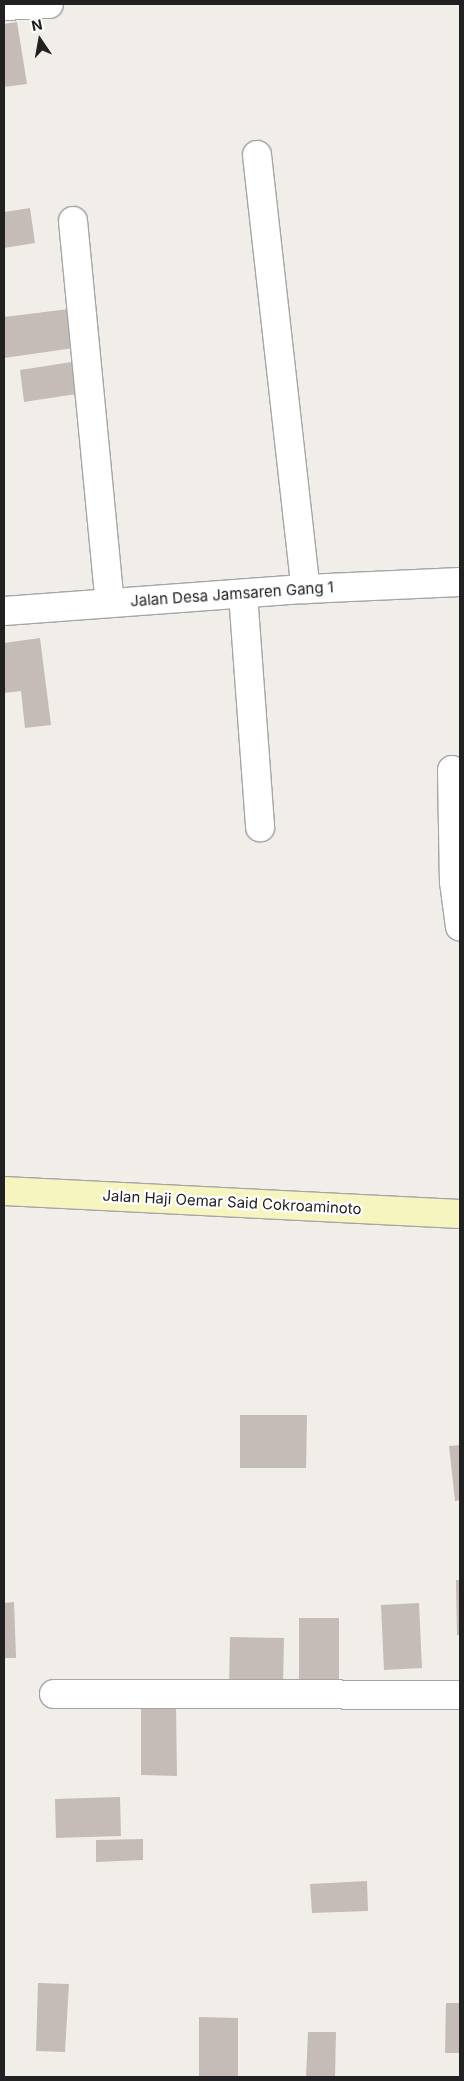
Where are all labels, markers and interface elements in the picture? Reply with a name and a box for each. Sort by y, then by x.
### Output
north arrow [15,15,65,65]
text: N [30,15,44,34]
street label: Jalan Desa Jamsaren Gang 1 [130,578,334,610]
street label: Jalan Haji Oemar Said Cokroaminoto [102,1186,362,1218]

